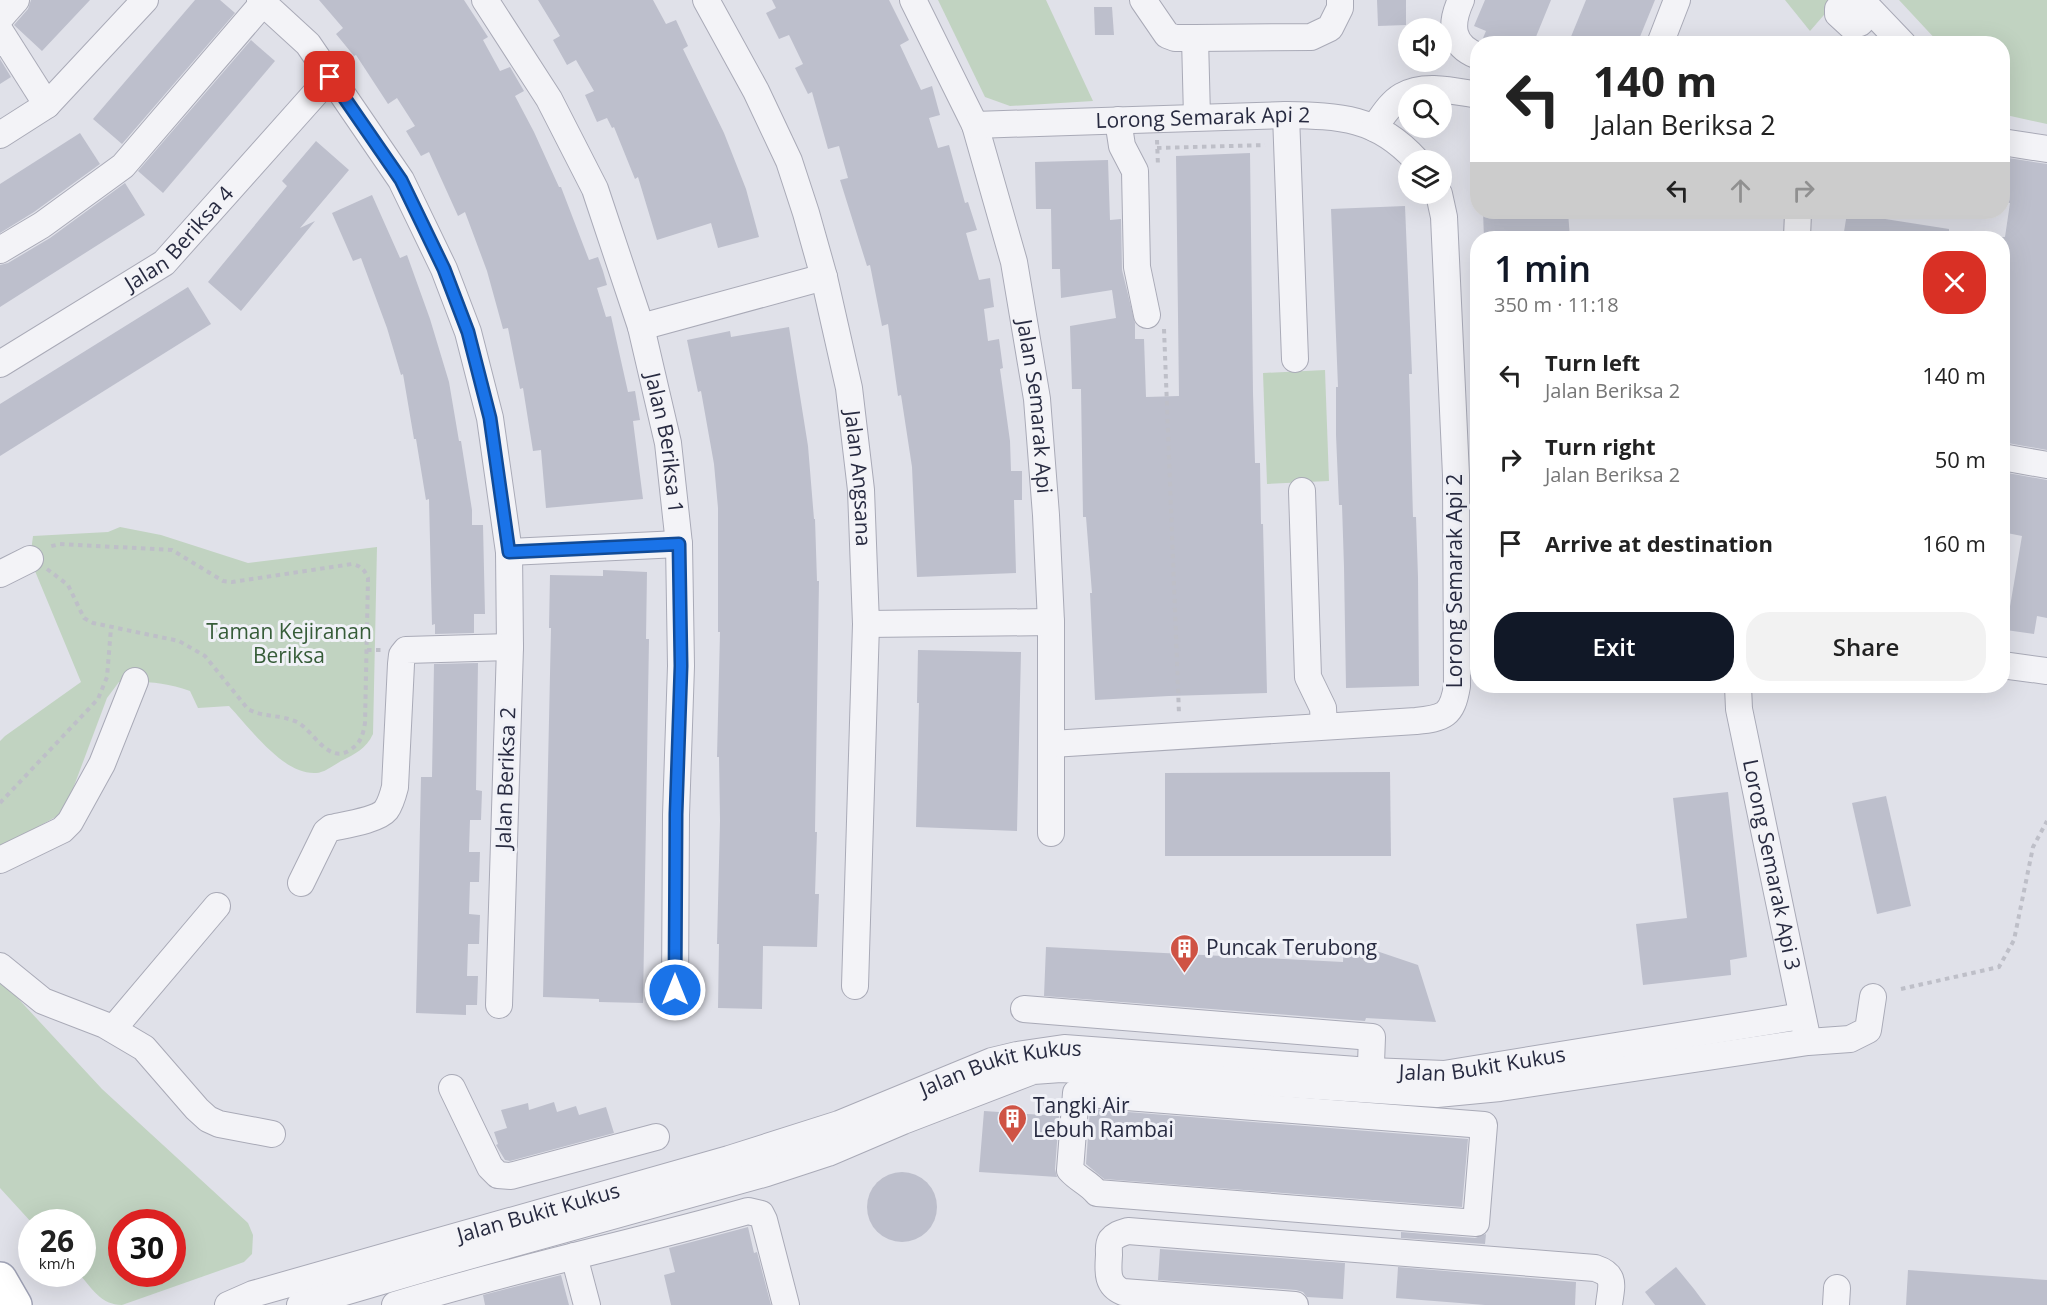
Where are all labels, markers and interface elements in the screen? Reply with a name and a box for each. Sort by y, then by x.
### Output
map controls [1398,18,1452,204]
button: sound [1398,18,1452,72]
pin [304,51,355,102]
text: 140 m [1593,52,1717,109]
icon: arrive [313,60,346,93]
icon: left [1494,60,1572,138]
button: search [1398,84,1452,138]
street label: Lorong Semarak Api 2 [1095,100,1311,134]
text: Jalan Beriksa 2 [1593,106,1776,143]
button: layers [1398,150,1452,204]
icon: left [1661,174,1694,207]
icon: ahead [1724,174,1757,207]
icon: right [1787,174,1820,207]
street label: Jalan Beriksa 4 [117,180,239,298]
text: 1 min [1494,244,1591,293]
button: close [1923,251,1986,314]
text: 350 m · 11:18 [1494,291,1619,318]
street label: Jalan Semarak Api [1011,315,1059,494]
text: Turn left [1545,347,1640,377]
icon: left [1494,359,1527,392]
text: 140 m [1922,360,1986,390]
street label: Jalan Beriksa 1 [639,368,691,515]
text: Jalan Beriksa 2 [1545,377,1680,404]
street label: Jalan Angsana [838,407,878,547]
text: Turn right [1545,431,1656,461]
icon: right [1494,443,1527,476]
text: 50 m [1935,444,1986,474]
text: Jalan Beriksa 2 [1545,461,1680,488]
street label: Lorong Semarak Api 2 [1440,474,1468,688]
icon: arrive [1494,527,1527,560]
text: Arrive at destination [1545,528,1773,558]
text: 160 m [1922,528,1986,558]
button: Exit [1494,612,1734,681]
button: Share [1746,612,1986,681]
park label: Taman Kejiranan Beriksa [206,617,372,669]
street label: Jalan Beriksa 2 [488,707,521,851]
street label: Lorong Semarak Api 3 [1737,756,1808,972]
building icon: Puncak Terubong [1169,932,1201,974]
place label: Puncak Terubong [1206,933,1377,961]
position arrow [643,958,707,1022]
street label: Jalan Bukit Kukus [913,1033,1083,1103]
street label: Jalan Bukit Kukus [1396,1040,1567,1087]
place label: Tangki Air Lebuh Rambai [1033,1091,1174,1143]
building icon: Tangki Air Lebuh Rambai [996,1102,1028,1144]
street label: Jalan Bukit Kukus [452,1176,623,1249]
speed limit sign: 30 [108,1209,186,1287]
text: 26 [40,1220,74,1261]
text: km/h [39,1253,75,1273]

